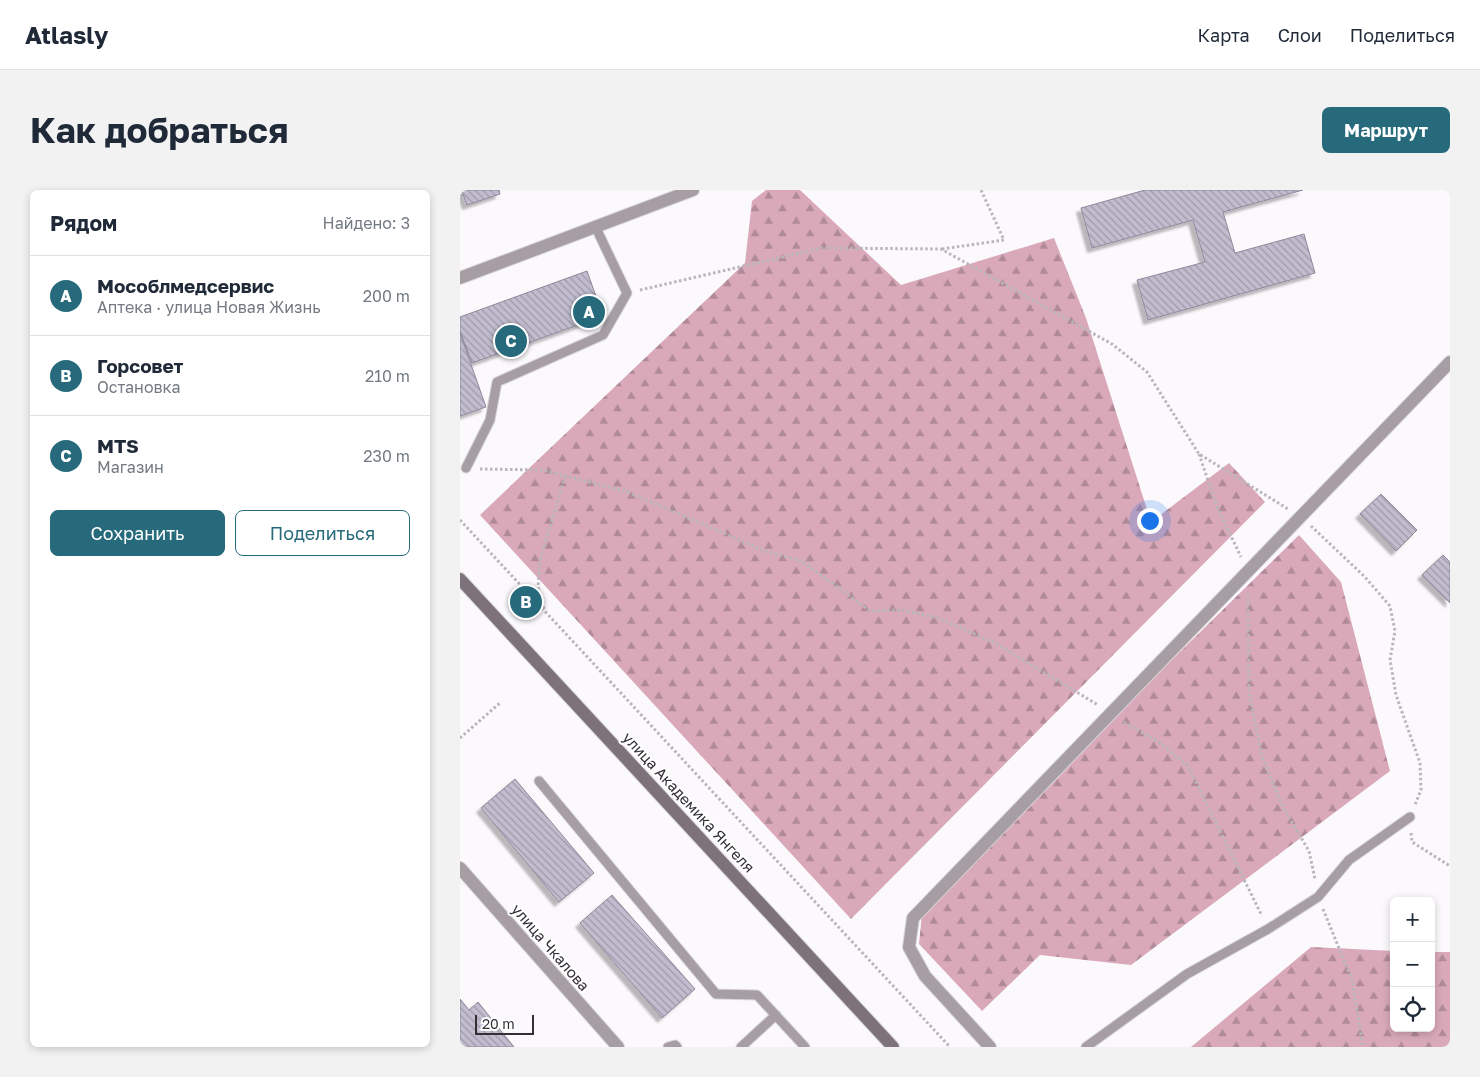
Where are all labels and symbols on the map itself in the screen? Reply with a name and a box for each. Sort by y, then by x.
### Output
pin: A [573,293,605,331]
pin: C [495,322,527,360]
your location [1137,508,1163,534]
pin: B [510,583,542,621]
street label: улица Академика Янгеля [619,728,759,876]
street label: улица Чкалова [508,900,594,994]
scale bar [475,1012,534,1035]

